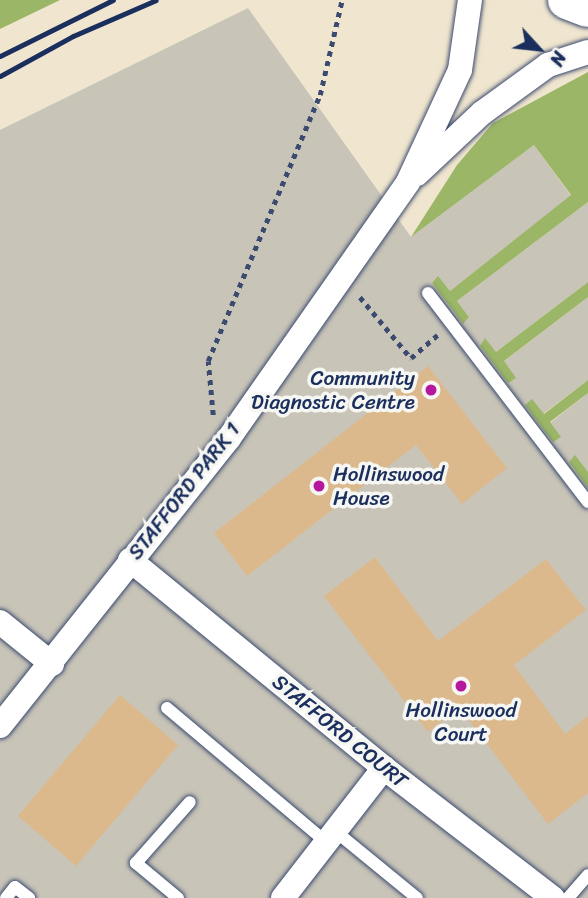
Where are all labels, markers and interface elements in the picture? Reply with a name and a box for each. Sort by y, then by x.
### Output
north arrow [504,14,574,84]
text: N [540,45,576,72]
place label: Community Diagnostic Centre [250,365,415,415]
marker: Community Diagnostic Centre [421,380,441,400]
street label: STAFFORD PARK 1 [123,417,245,565]
place label: Hollinswood House [333,461,444,511]
marker: Hollinswood House [311,478,327,494]
street label: STAFFORD COURT [267,669,413,793]
marker: Hollinswood Court [453,678,469,694]
place label: Hollinswood Court [405,697,517,747]

